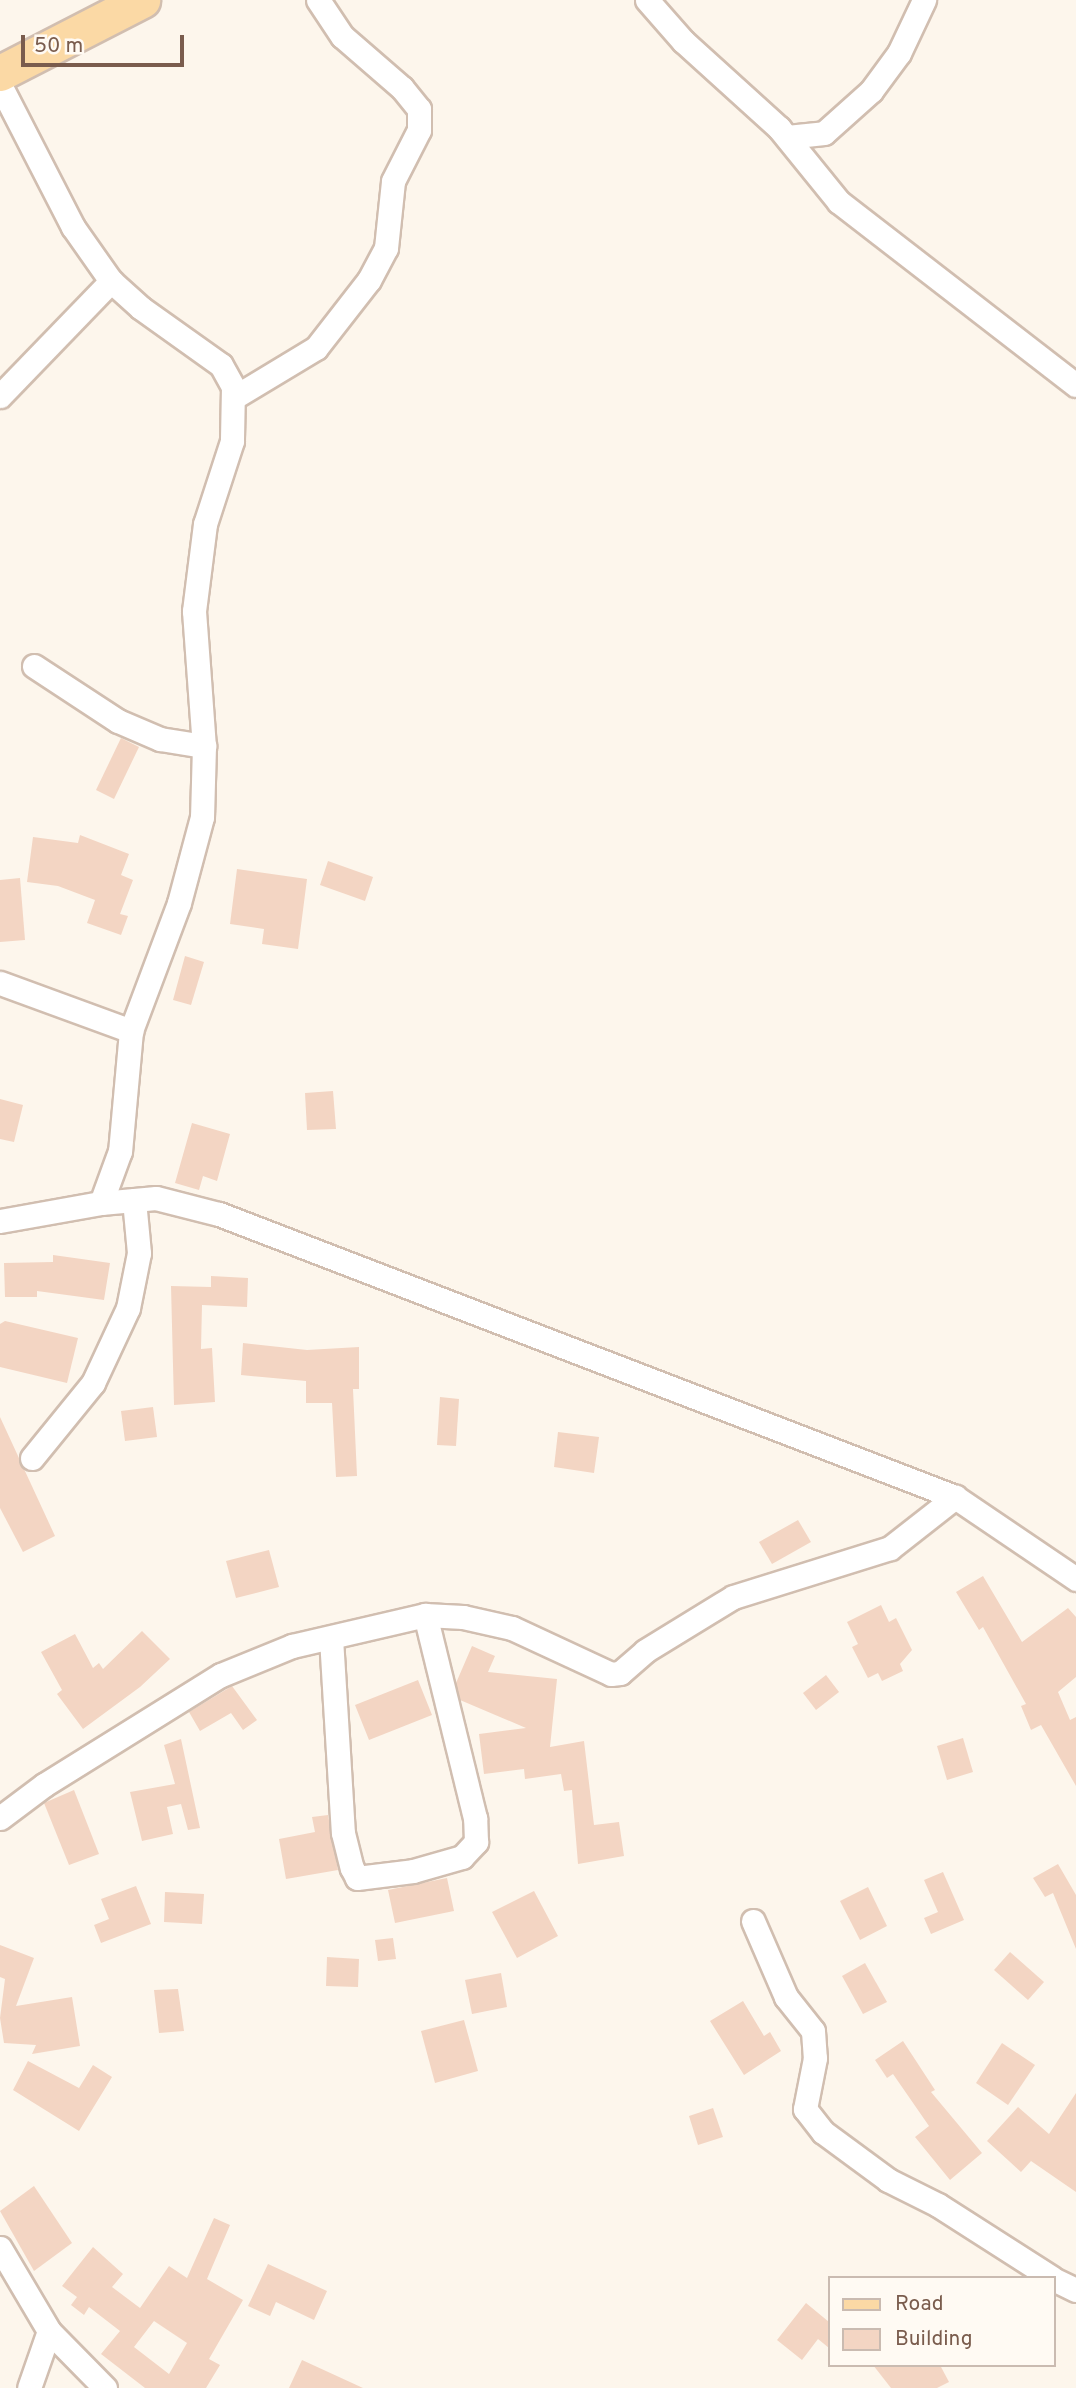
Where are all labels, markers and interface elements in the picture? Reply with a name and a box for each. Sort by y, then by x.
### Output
scale bar [24,21,187,65]
text: 50 m [34,33,83,60]
legend [828,2276,1055,2367]
text: Road [895,2291,944,2318]
text: Building [895,2326,973,2353]

